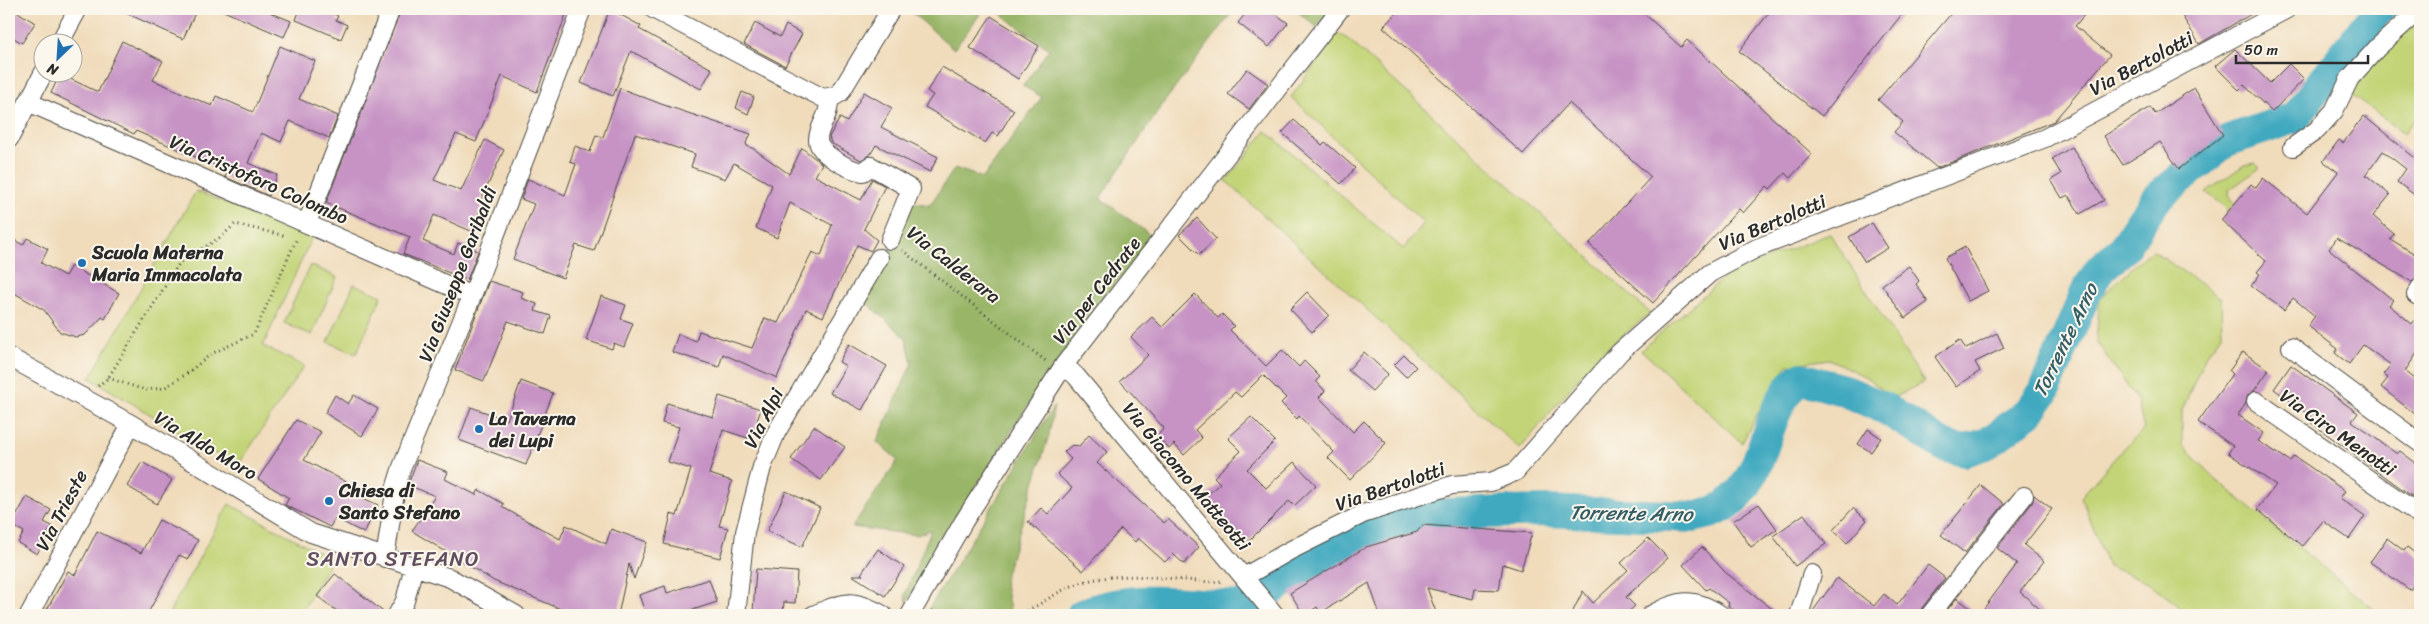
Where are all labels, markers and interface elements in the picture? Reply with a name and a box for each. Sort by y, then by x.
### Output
street label: Via Bertolotti [2083,22,2200,105]
north arrow [32,32,82,82]
scale bar [2236,32,2369,64]
text: 50 m [2244,37,2279,63]
text: N [43,56,63,83]
street label: Via Cristoforo Colombo [164,125,354,234]
street label: Via Giuseppe Garibaldi [409,181,506,367]
street label: Via Bertolotti [1713,185,1832,260]
street label: Via Calderara [899,217,1008,312]
street label: Via per Cedrate [1044,229,1149,351]
place label: Scuola Materna Maria Immacolata [91,236,243,291]
marker: Scuola Materna Maria Immacolata [76,257,88,269]
water label: Torrente Arno [2023,276,2109,403]
street label: Via Ciro Menotti [2272,380,2404,485]
street label: Via Alpi [734,381,793,454]
street label: Via Giacomo Matteotti [1114,394,1260,559]
street label: Via Aldo Moro [148,401,264,490]
place label: La Taverna dei Lupi [489,402,576,457]
marker: La Taverna dei Lupi [473,423,485,435]
street label: Via Bertolotti [1331,452,1450,521]
street label: Via Trieste [26,463,97,557]
place label: Chiesa di Santo Stefano [338,474,461,529]
marker: Chiesa di Santo Stefano [323,495,335,507]
water label: Torrente Arno [1569,495,1695,532]
district label: SANTO STEFANO [306,540,480,578]

